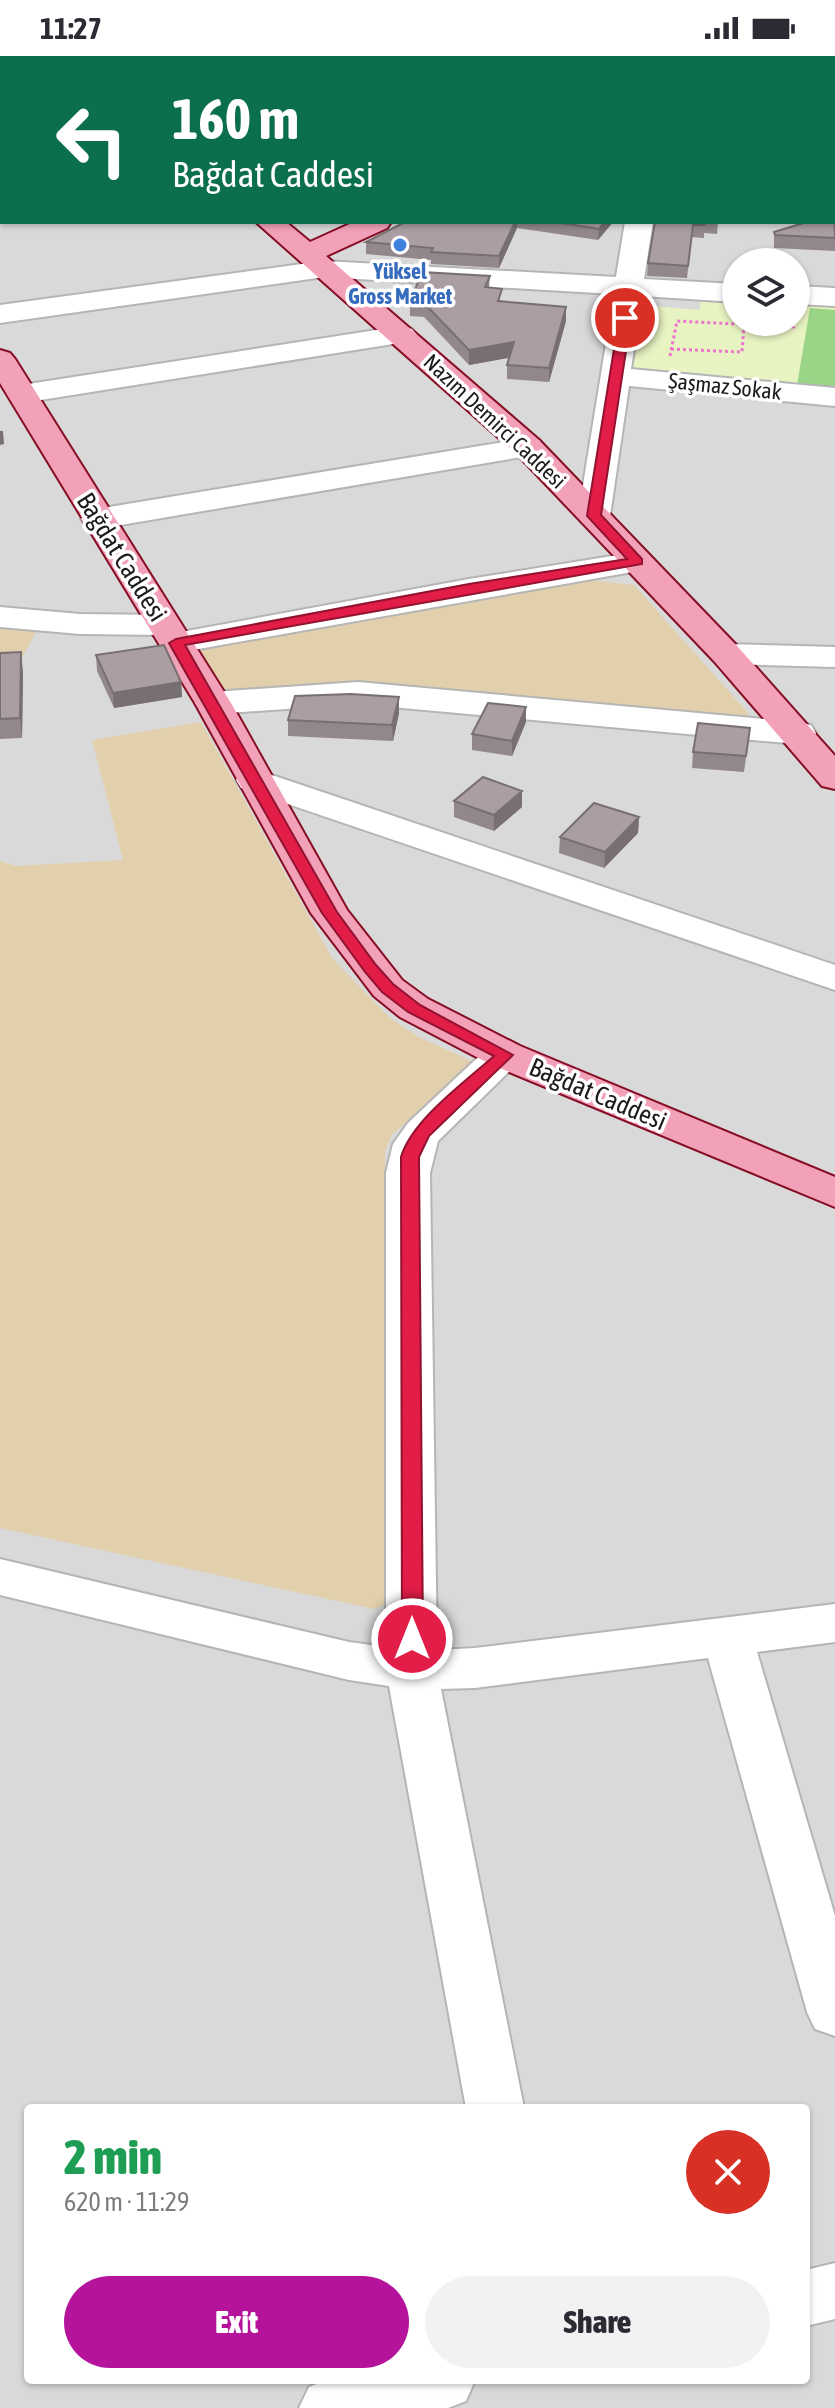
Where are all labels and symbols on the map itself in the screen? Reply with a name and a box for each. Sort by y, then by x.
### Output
marker: Yüksel Gross Market [391,236,409,254]
place label: Yüksel Gross Market [348,258,453,309]
pin [591,284,659,352]
street label: Nazım Demirci Caddesi [419,348,571,494]
street label: Şaşmaz Sokak [667,367,783,405]
street label: Bağdat Caddesi [71,487,173,627]
street label: Bağdat Caddesi [525,1052,671,1136]
position arrow [370,1597,454,1681]

